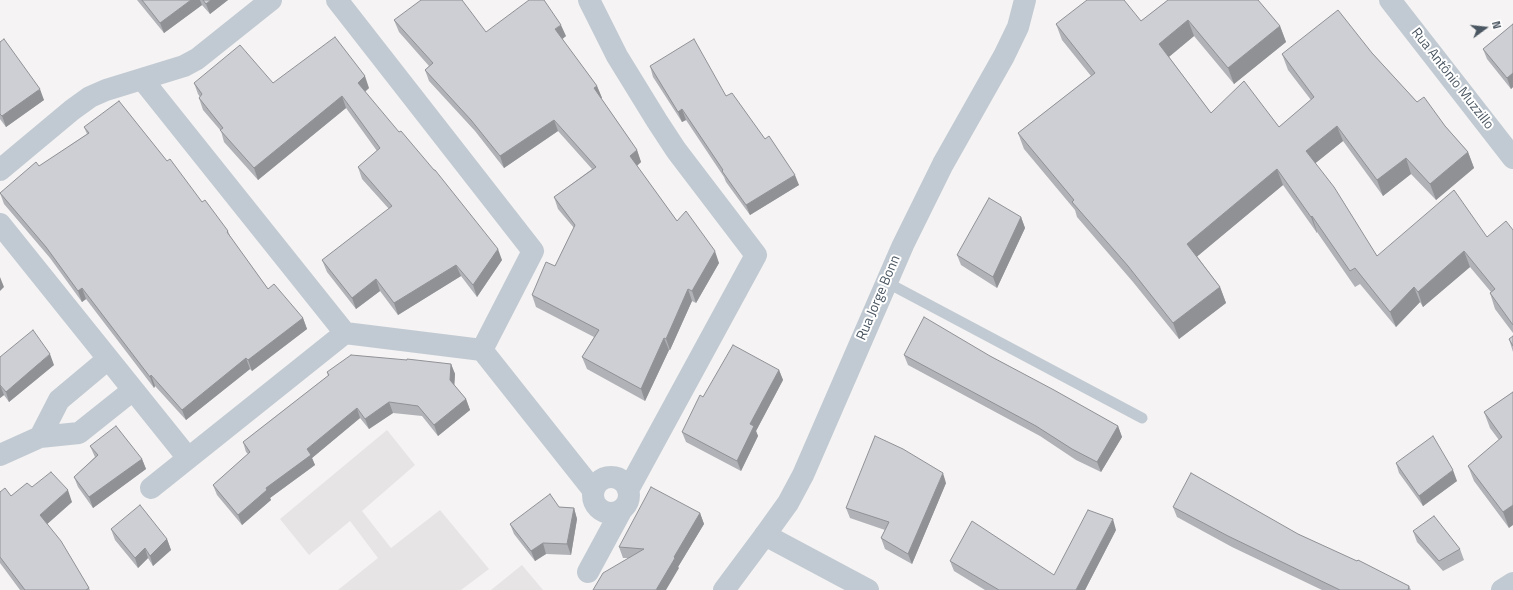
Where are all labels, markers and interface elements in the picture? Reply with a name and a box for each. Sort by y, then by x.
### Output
north arrow [1465,8,1505,48]
text: N [1488,19,1505,31]
street label: Rua Antônio Muzzillo [1407,25,1497,133]
street label: Rua Jorge Bonn [854,253,904,343]

